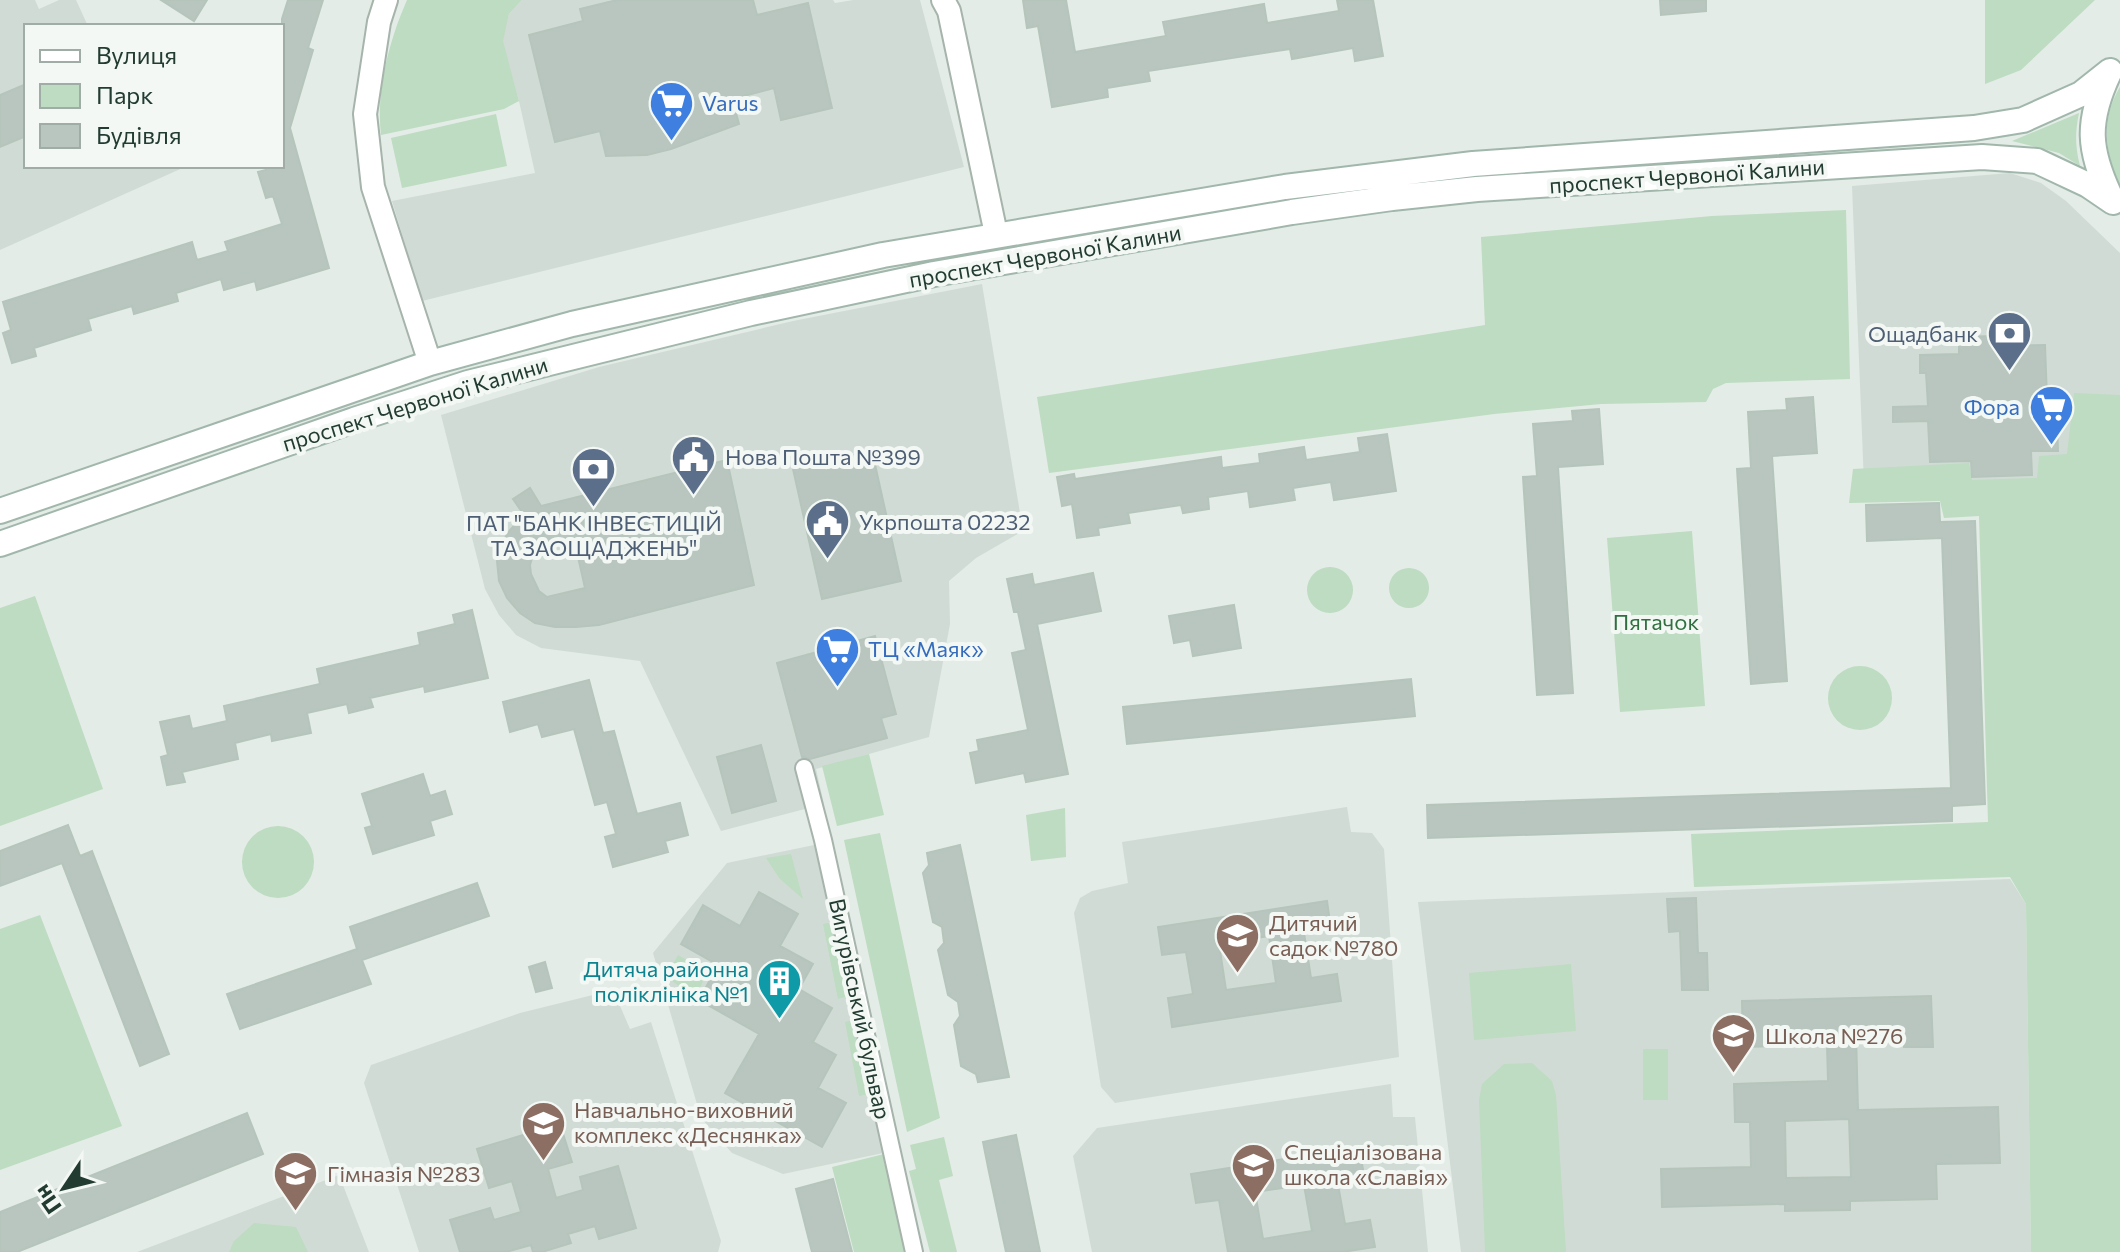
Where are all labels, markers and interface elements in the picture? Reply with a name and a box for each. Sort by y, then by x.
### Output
legend [24,24,284,168]
text: Вулиця [96,40,177,69]
supermarket icon: Varus [647,79,695,142]
text: Парк [96,80,153,109]
place label: Varus [702,89,759,116]
text: Будівля [96,120,182,149]
street label: проспект Червоної Калини [1548,152,1826,199]
street label: проспект Червоної Калини [907,218,1183,293]
bank icon: Ощадбанк [1985,310,2033,373]
place label: Ощадбанк [1868,320,1978,347]
street label: проспект Червоної Калини [279,350,551,457]
supermarket icon: Фора [2027,383,2075,446]
place label: Фора [1964,393,2020,420]
public building icon: Нова Пошта №399 [670,433,718,496]
place label: Нова Пошта №399 [725,443,921,470]
bank icon: ПАТ "БАНК ІНВЕСТИЦІЙ ТА ЗАОЩАДЖЕНЬ" [570,446,618,509]
public building icon: Укрпошта 02232 [804,498,852,561]
place label: Укрпошта 02232 [859,508,1030,535]
place label: ПАТ "БАНК ІНВЕСТИЦІЙ ТА ЗАОЩАДЖЕНЬ" [466,509,722,561]
park label: Пятачок [1613,608,1699,635]
supermarket icon: ТЦ «Маяк» [813,625,861,688]
place label: ТЦ «Маяк» [868,635,984,662]
street label: Вигурівський бульвар [824,896,897,1122]
place label: Дитячий садок №780 [1269,909,1398,961]
school or university icon: Дитячий садок №780 [1214,912,1262,975]
place label: Дитяча районна поліклініка №1 [583,955,749,1007]
building icon: Дитяча районна поліклініка №1 [756,958,804,1021]
school or university icon: Школа №276 [1710,1012,1758,1075]
place label: Школа №276 [1765,1022,1903,1049]
place label: Навчально-виховний комплекс «Деснянка» [574,1096,802,1148]
school or university icon: Навчально-виховний комплекс «Деснянка» [519,1099,567,1162]
place label: Спеціалізована школа «Славія» [1284,1138,1448,1190]
school or university icon: Спеціалізована школа «Славія» [1229,1141,1277,1204]
north arrow [24,1148,104,1228]
school or university icon: Гімназія №283 [272,1150,320,1213]
place label: Гімназія №283 [327,1160,481,1187]
text: Пн [28,1180,67,1219]

